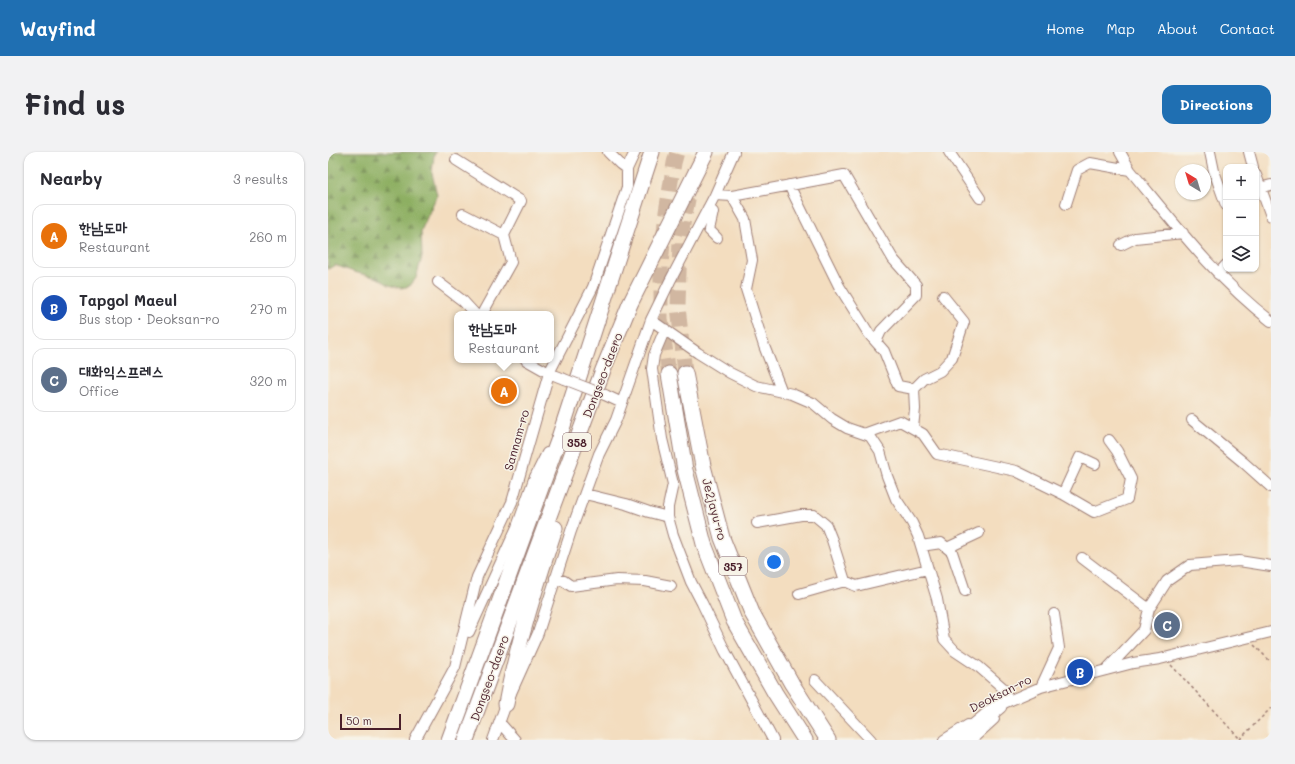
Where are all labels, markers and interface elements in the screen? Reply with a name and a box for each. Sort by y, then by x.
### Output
text: Wayfind [20,16,96,41]
text: Home [1046,19,1084,38]
text: Map [1106,19,1135,38]
text: About [1157,19,1198,38]
text: Contact [1220,19,1275,38]
button: Directions [1162,85,1271,124]
text: Find us [24,86,125,122]
north arrow [1175,164,1211,200]
map controls [1223,164,1259,272]
button: + [1223,164,1259,200]
text: Nearby [40,167,102,189]
text: 3 results [233,170,288,187]
button: − [1223,200,1259,236]
text: 한남도마 [79,217,127,237]
text: A [49,228,59,245]
text: 260 m [249,228,287,245]
button: layers [1223,236,1259,272]
text: Restaurant [79,238,150,255]
text: Tapgol Maeul [79,290,177,310]
text: B [50,300,58,317]
text: 270 m [250,300,287,317]
text: Bus stop · Deoksan-ro [79,310,219,327]
popup [454,311,554,363]
text: 한남도마 [468,318,517,338]
street label: Dongseo-daero [578,330,626,420]
text: Restaurant [468,339,540,356]
text: 대화익스프레스 [79,361,164,381]
text: C [49,372,59,389]
text: 320 m [250,372,287,389]
pin: A [491,376,517,406]
text: Office [79,382,119,399]
street label: Sannam-ro [500,408,532,472]
road number: 358 [563,433,591,451]
street label: Je2jayu-ro [699,476,731,542]
your location [764,552,784,572]
road number: 357 [719,557,747,575]
pin: C [1154,610,1180,640]
street label: Dongseo-daero [466,633,512,723]
pin: B [1067,657,1093,687]
street label: Deoksan-ro [966,671,1034,715]
scale bar [340,712,401,731]
text: 50 m [346,713,372,728]

